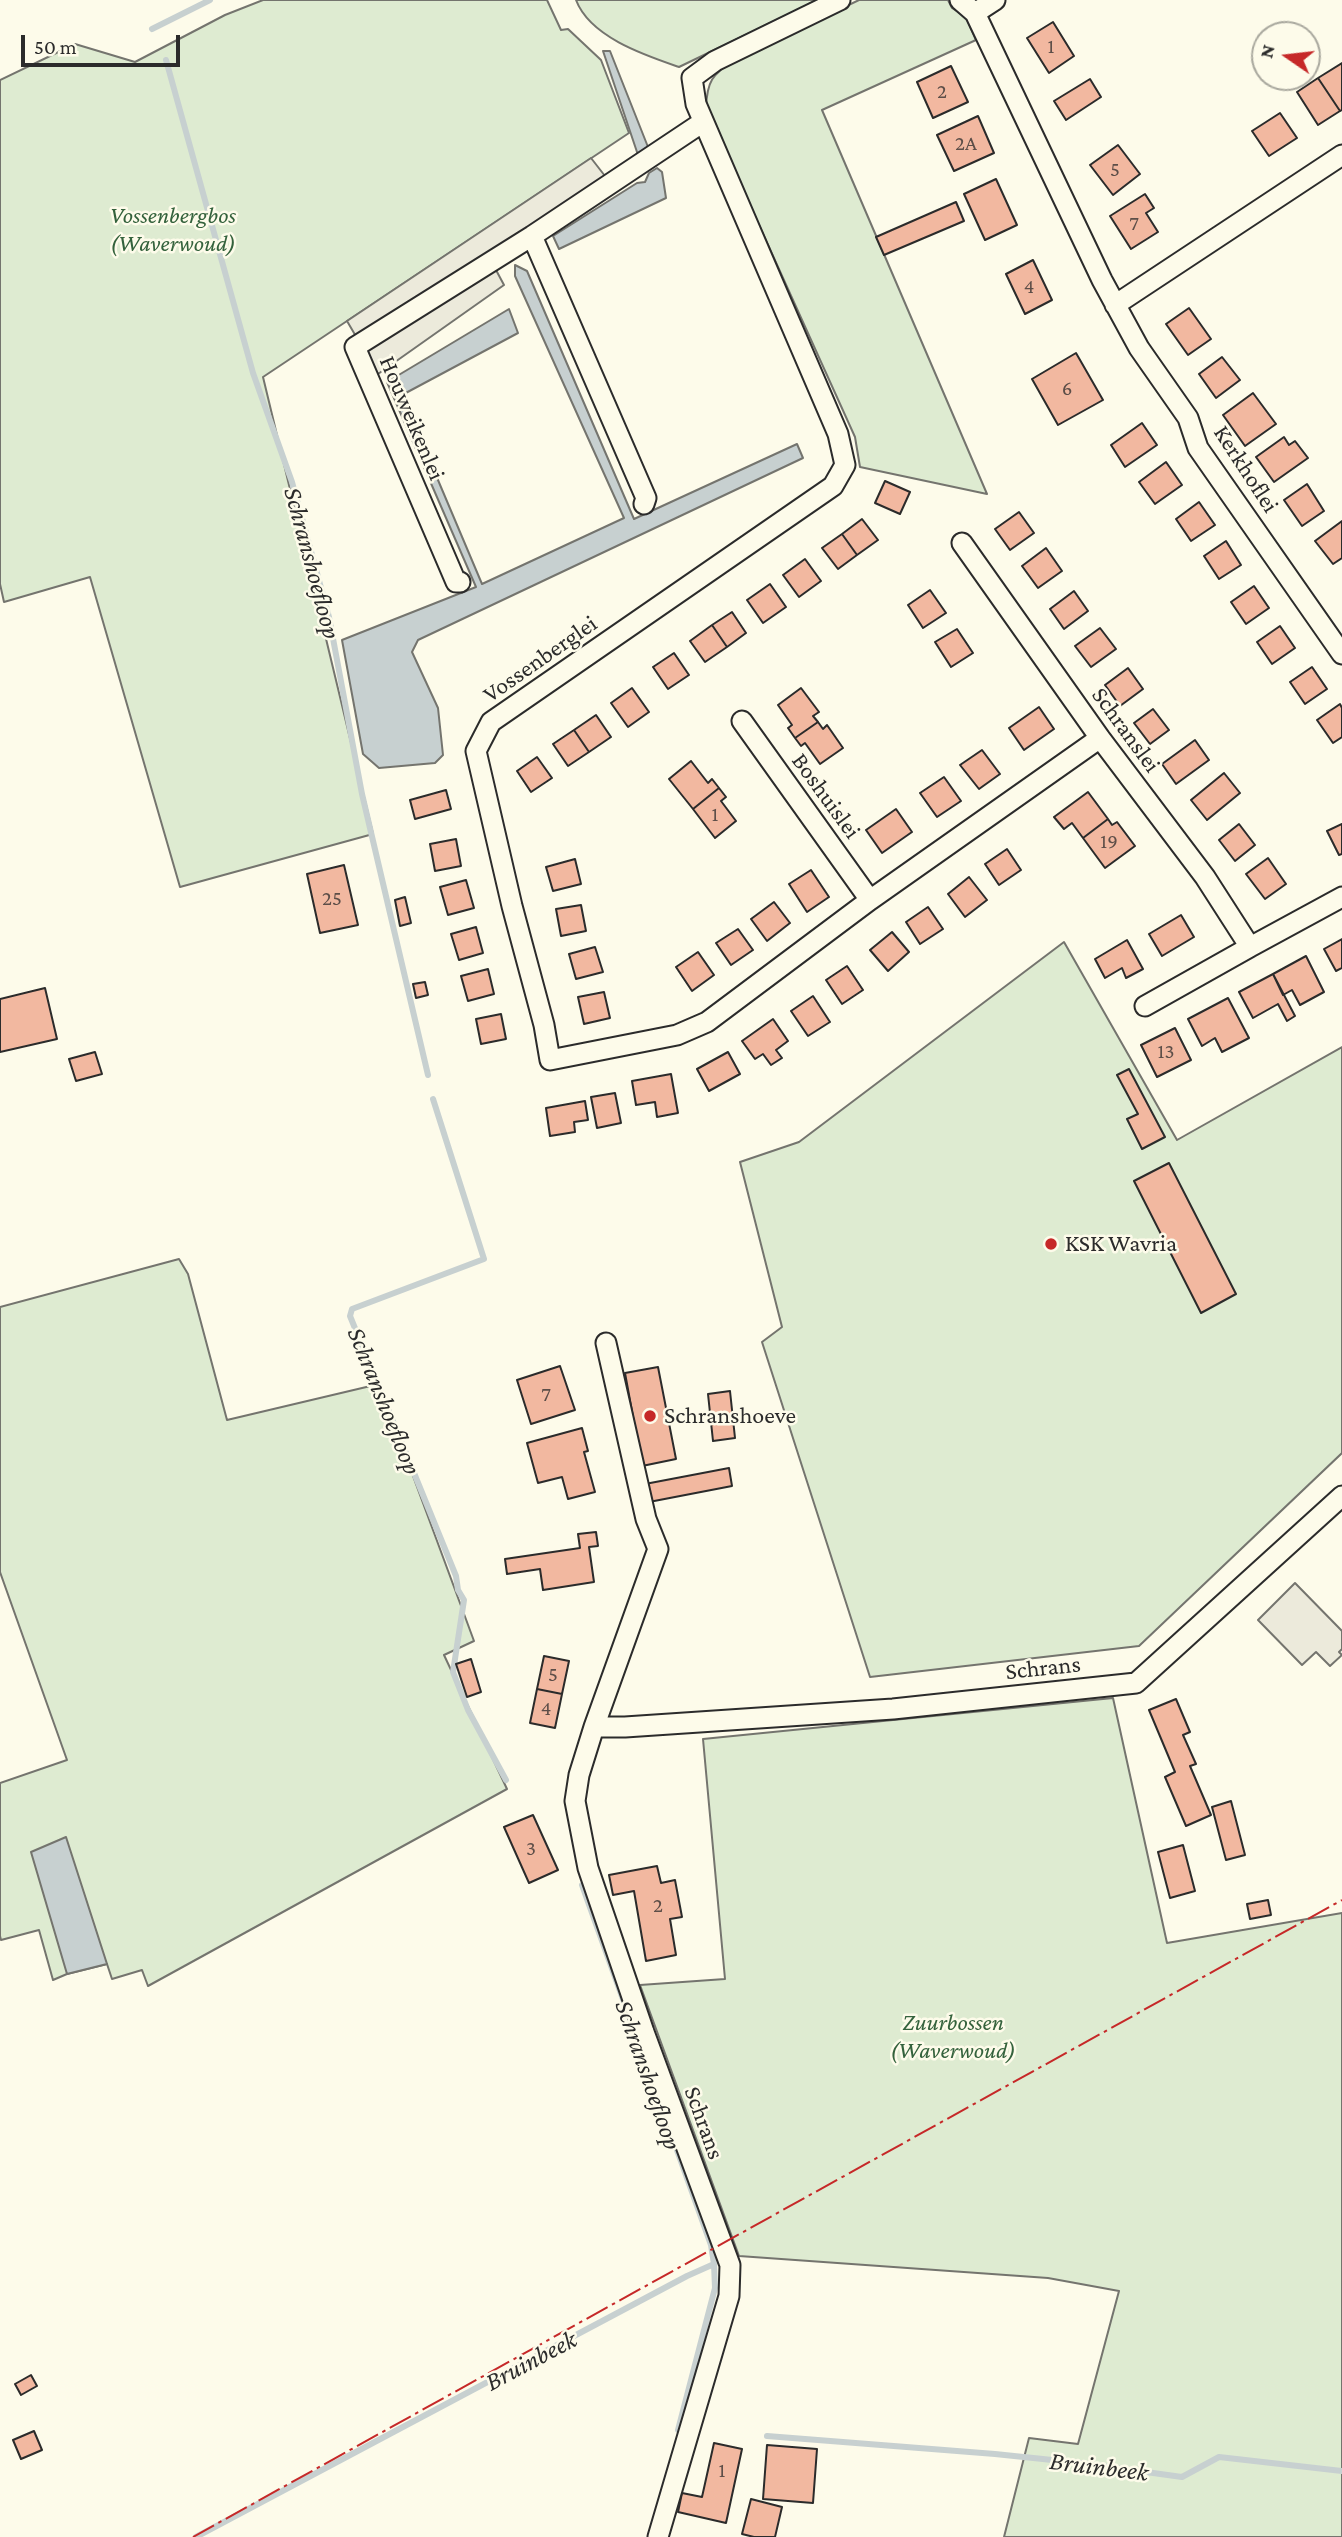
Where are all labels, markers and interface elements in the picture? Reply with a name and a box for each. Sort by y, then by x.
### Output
scale bar [24,21,184,65]
north arrow [1251,21,1321,91]
house number: 1 [1048,34,1054,60]
text: 50 m [34,35,77,59]
text: N [1255,42,1279,60]
house number: 2 [937,79,947,105]
house number: 2A [955,131,977,157]
house number: 5 [1110,157,1120,183]
park label: Vossenbergbos (Waverwoud) [110,202,236,258]
house number: 7 [1129,211,1139,237]
house number: 4 [1024,274,1034,300]
street label: Houweikenlei [373,351,451,485]
house number: 6 [1062,376,1072,402]
street label: Kerkhoflei [1207,420,1285,518]
water label: Schranshoefloop [277,484,347,642]
street label: Vossenberglei [477,609,603,709]
street label: Schranslei [1085,682,1167,778]
street label: Boshuislei [785,748,867,844]
house number: 1 [712,802,718,828]
house number: 19 [1100,829,1118,855]
house number: 25 [322,886,342,912]
house number: 13 [1158,1039,1174,1065]
place label: KSK Wavria [1065,1230,1177,1258]
marker: KSK Wavria [1043,1236,1059,1252]
water label: Schranshoefloop [340,1323,428,1479]
house number: 7 [541,1382,551,1408]
place label: Schranshoeve [664,1402,796,1430]
marker: Schranshoeve [642,1408,658,1424]
street label: Schrans [1004,1650,1082,1686]
house number: 5 [548,1662,558,1688]
house number: 4 [541,1696,551,1722]
house number: 3 [526,1836,536,1862]
house number: 2 [653,1893,663,1919]
water label: Schranshoefloop [608,1996,688,2154]
park label: Zuurbossen (Waverwoud) [890,2009,1016,2065]
street label: Schrans [678,2083,730,2163]
water label: Bruinbeek [480,2324,582,2398]
water label: Bruinbeek [1048,2445,1150,2489]
house number: 1 [719,2458,725,2484]

